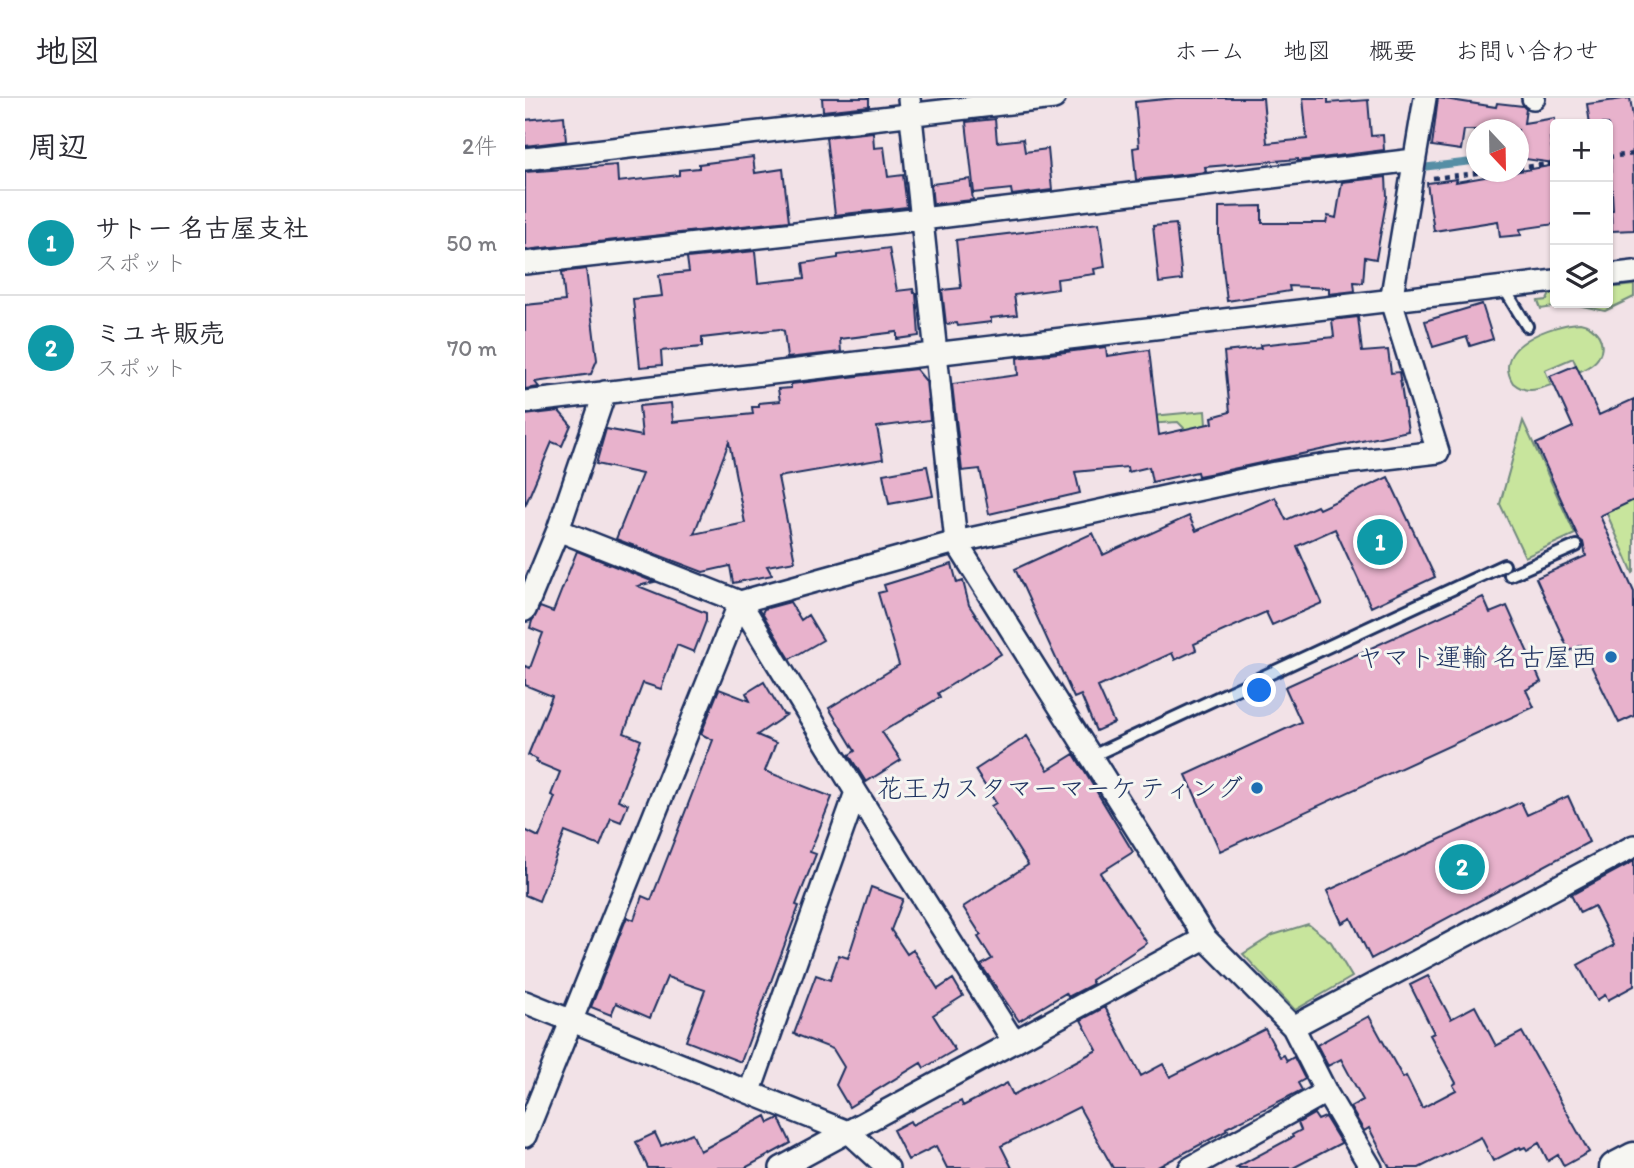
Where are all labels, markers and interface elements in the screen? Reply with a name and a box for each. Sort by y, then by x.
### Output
text: 地図 [35,31,101,70]
text: ホーム [1174,36,1245,65]
text: 地図 [1283,36,1331,65]
text: 概要 [1369,36,1417,65]
text: お問い合わせ [1455,36,1599,65]
north arrow [1466,119,1529,182]
map controls [1550,119,1613,308]
button: + [1550,119,1613,182]
text: 周辺 [28,128,88,165]
text: 2件 [462,132,497,160]
button: − [1550,182,1613,245]
text: サトー 名古屋支社 [95,212,309,244]
text: 1 [46,229,56,257]
text: 50 m [446,229,497,257]
button: layers [1550,245,1613,308]
text: スポット [95,249,187,277]
text: ミユキ販売 [95,317,225,349]
text: 2 [45,334,57,362]
text: 70 m [447,334,497,362]
text: スポット [95,354,187,382]
pin: 1 [1357,516,1403,568]
place label: ヤマト運輸 名古屋西 [1357,641,1597,673]
marker: ヤマト運輸 名古屋西 [1603,649,1619,665]
your location [1242,673,1276,707]
place label: 花王カスタマーマーケティング [876,772,1243,804]
marker: 花王カスタマーマーケティング [1249,780,1265,796]
pin: 2 [1439,841,1485,893]

